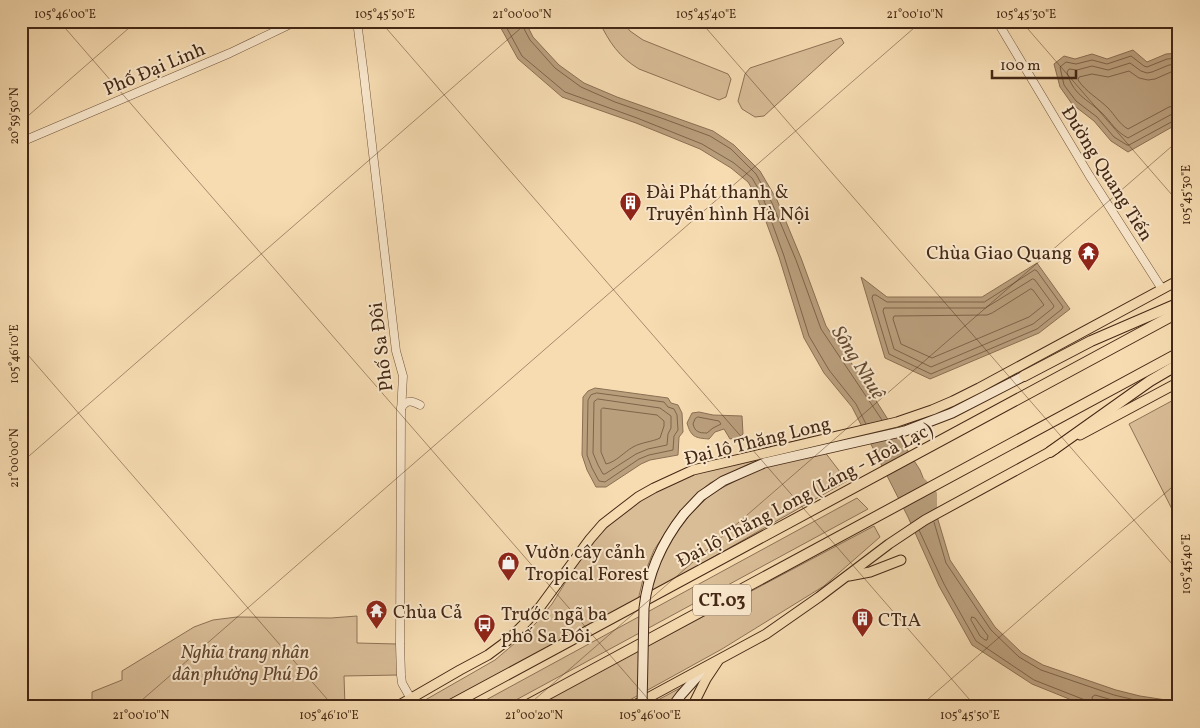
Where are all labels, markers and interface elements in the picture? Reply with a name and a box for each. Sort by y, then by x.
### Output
text: 105°46'00"E [34,7,96,23]
text: 105°45'50"E [355,7,415,23]
text: 21°00'00"N [492,7,552,23]
text: 105°45'40"E [676,7,736,23]
text: 21°00'10"N [887,7,943,23]
text: 105°45'30"E [996,7,1056,23]
street label: Phố Đại Linh [100,37,210,103]
scale bar [992,48,1076,80]
text: 100 m [1000,56,1040,77]
text: 20°59'50"N [7,87,23,145]
street label: Đường Quang Tiến [1054,101,1158,247]
text: 105°45'30"E [1179,165,1195,225]
place label: Đài Phát thanh & Truyền hình Hà Nội [646,180,810,228]
building icon: Đài Phát thanh & Truyền hình Hà Nội [618,190,642,221]
temple icon: Chùa Giao Quang [1076,240,1100,271]
place label: Chùa Giao Quang [926,241,1072,267]
street label: Phố Sa Đôi [364,300,400,393]
water label: Sông Nhuệ [824,321,892,407]
text: 105°46'10"E [7,324,23,384]
street label: Đại lộ Thăng Long [682,411,833,473]
street label: Đại lộ Thăng Long (Láng - Hoà Lạc) [672,417,938,575]
text: 21°00'00"N [7,428,23,488]
text: 105°45'40"E [1179,534,1195,594]
place label: Vườn cây cảnh Tropical Forest [525,540,649,588]
shop icon: Vườn cây cảnh Tropical Forest [497,550,521,581]
road number: CT.03 [693,584,751,616]
temple icon: Chùa Cả [365,599,389,630]
place label: Chùa Cả [393,600,463,626]
place label: Trước ngã ba phố Sa Đôi [501,602,608,650]
building icon: CT1A [850,607,874,638]
place label: CT1A [878,608,921,634]
bus stop icon: Trước ngã ba phố Sa Đôi [473,612,497,643]
park label: Nghĩa trang nhân dân phường Phú Đô [172,640,318,688]
text: 21°00'10"N [113,708,169,724]
text: 105°46'10"E [299,708,359,724]
text: 21°00'20"N [505,708,563,724]
text: 105°46'00"E [619,708,681,724]
text: 105°45'50"E [940,708,1000,724]

